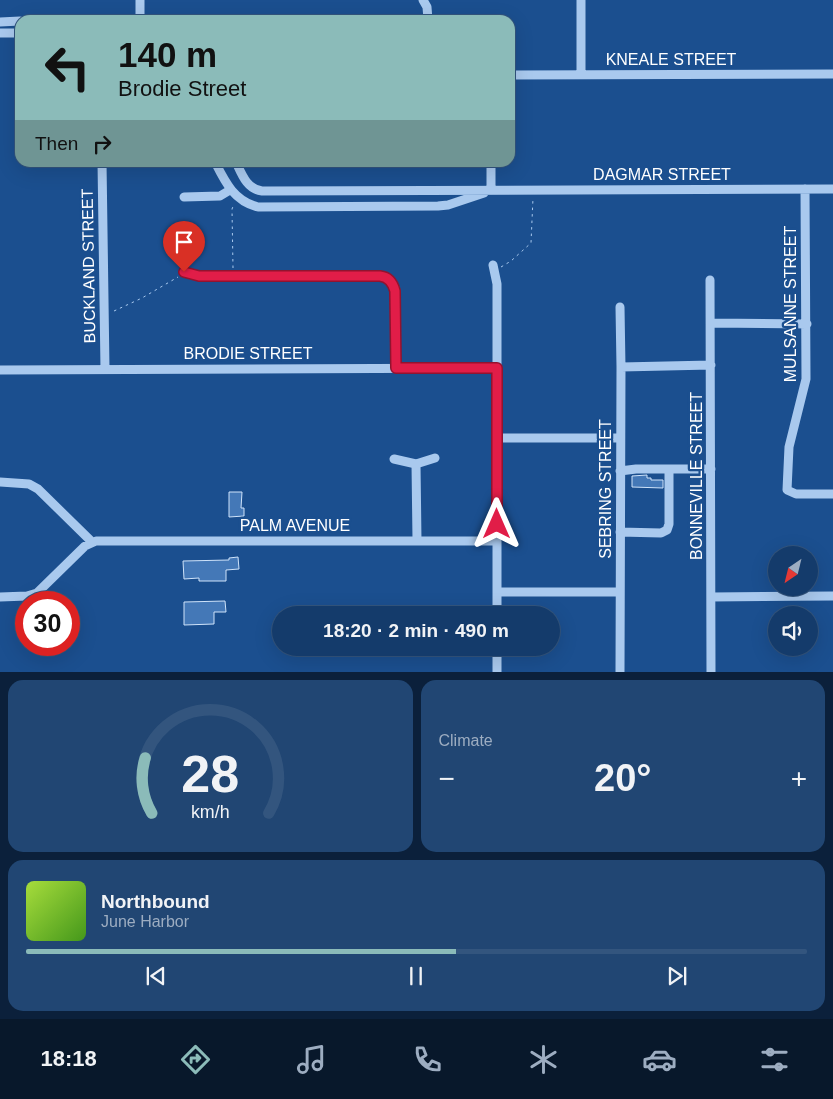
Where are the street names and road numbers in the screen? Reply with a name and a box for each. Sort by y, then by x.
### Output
street label: KNEALE STREET [606,51,737,68]
street label: DAGMAR STREET [593,166,731,183]
street label: BUCKLAND STREET [79,188,98,343]
street label: MULSANNE STREET [782,226,799,382]
street label: BRODIE STREET [184,345,313,362]
street label: BONNEVILLE STREET [688,392,705,560]
street label: SEBRING STREET [597,419,614,559]
street label: PALM AVENUE [240,517,350,534]

